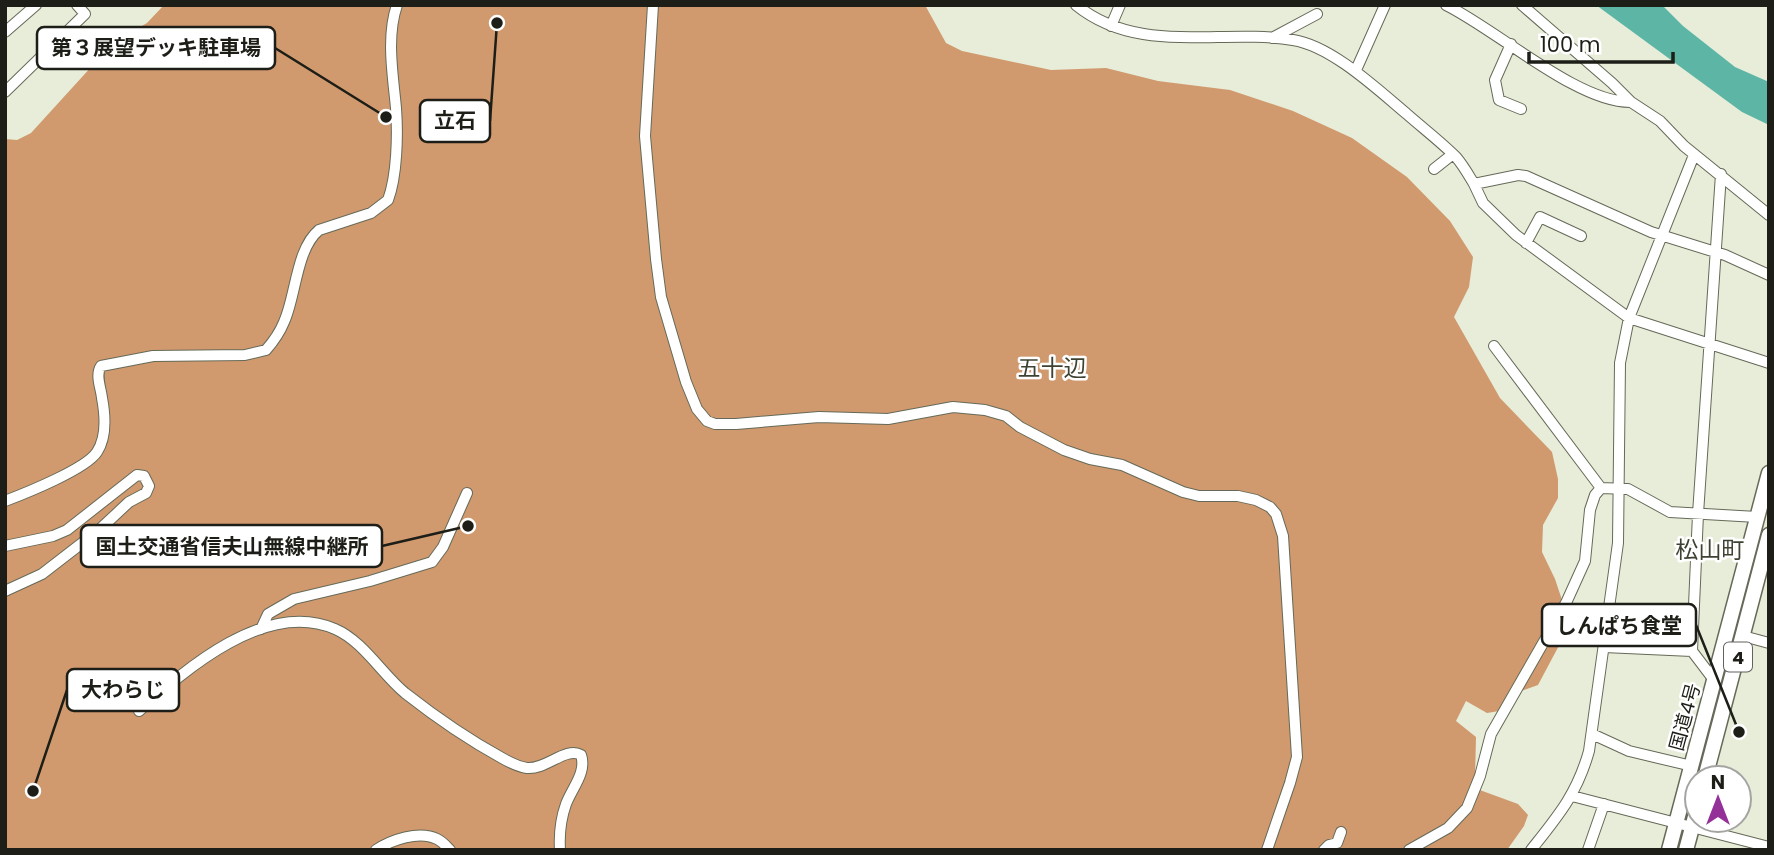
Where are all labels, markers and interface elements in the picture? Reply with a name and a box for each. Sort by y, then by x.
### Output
scale bar [1529,21,1672,65]
callout: 第３展望デッキ駐車場 [37,27,275,69]
text: 100 m [1540,30,1600,59]
text: 第３展望デッキ駐車場 [51,33,261,62]
callout: 立石 [420,100,490,142]
text: 立石 [434,106,476,135]
district label: 五十辺 [1018,352,1087,384]
callout: 国土交通省信夫山無線中継所 [81,525,382,567]
text: 国土交通省信夫山無線中継所 [96,532,369,561]
district label: 松山町 [1676,534,1745,566]
callout: しんぱち食堂 [1542,604,1696,646]
text: しんぱち食堂 [1556,611,1682,640]
road number: 4 [1724,642,1752,672]
callout: 大わらじ [67,669,179,711]
text: 大わらじ [81,675,165,704]
street label: 国道4号 [1663,680,1707,754]
north arrow [1683,764,1753,834]
text: N [1711,769,1725,796]

